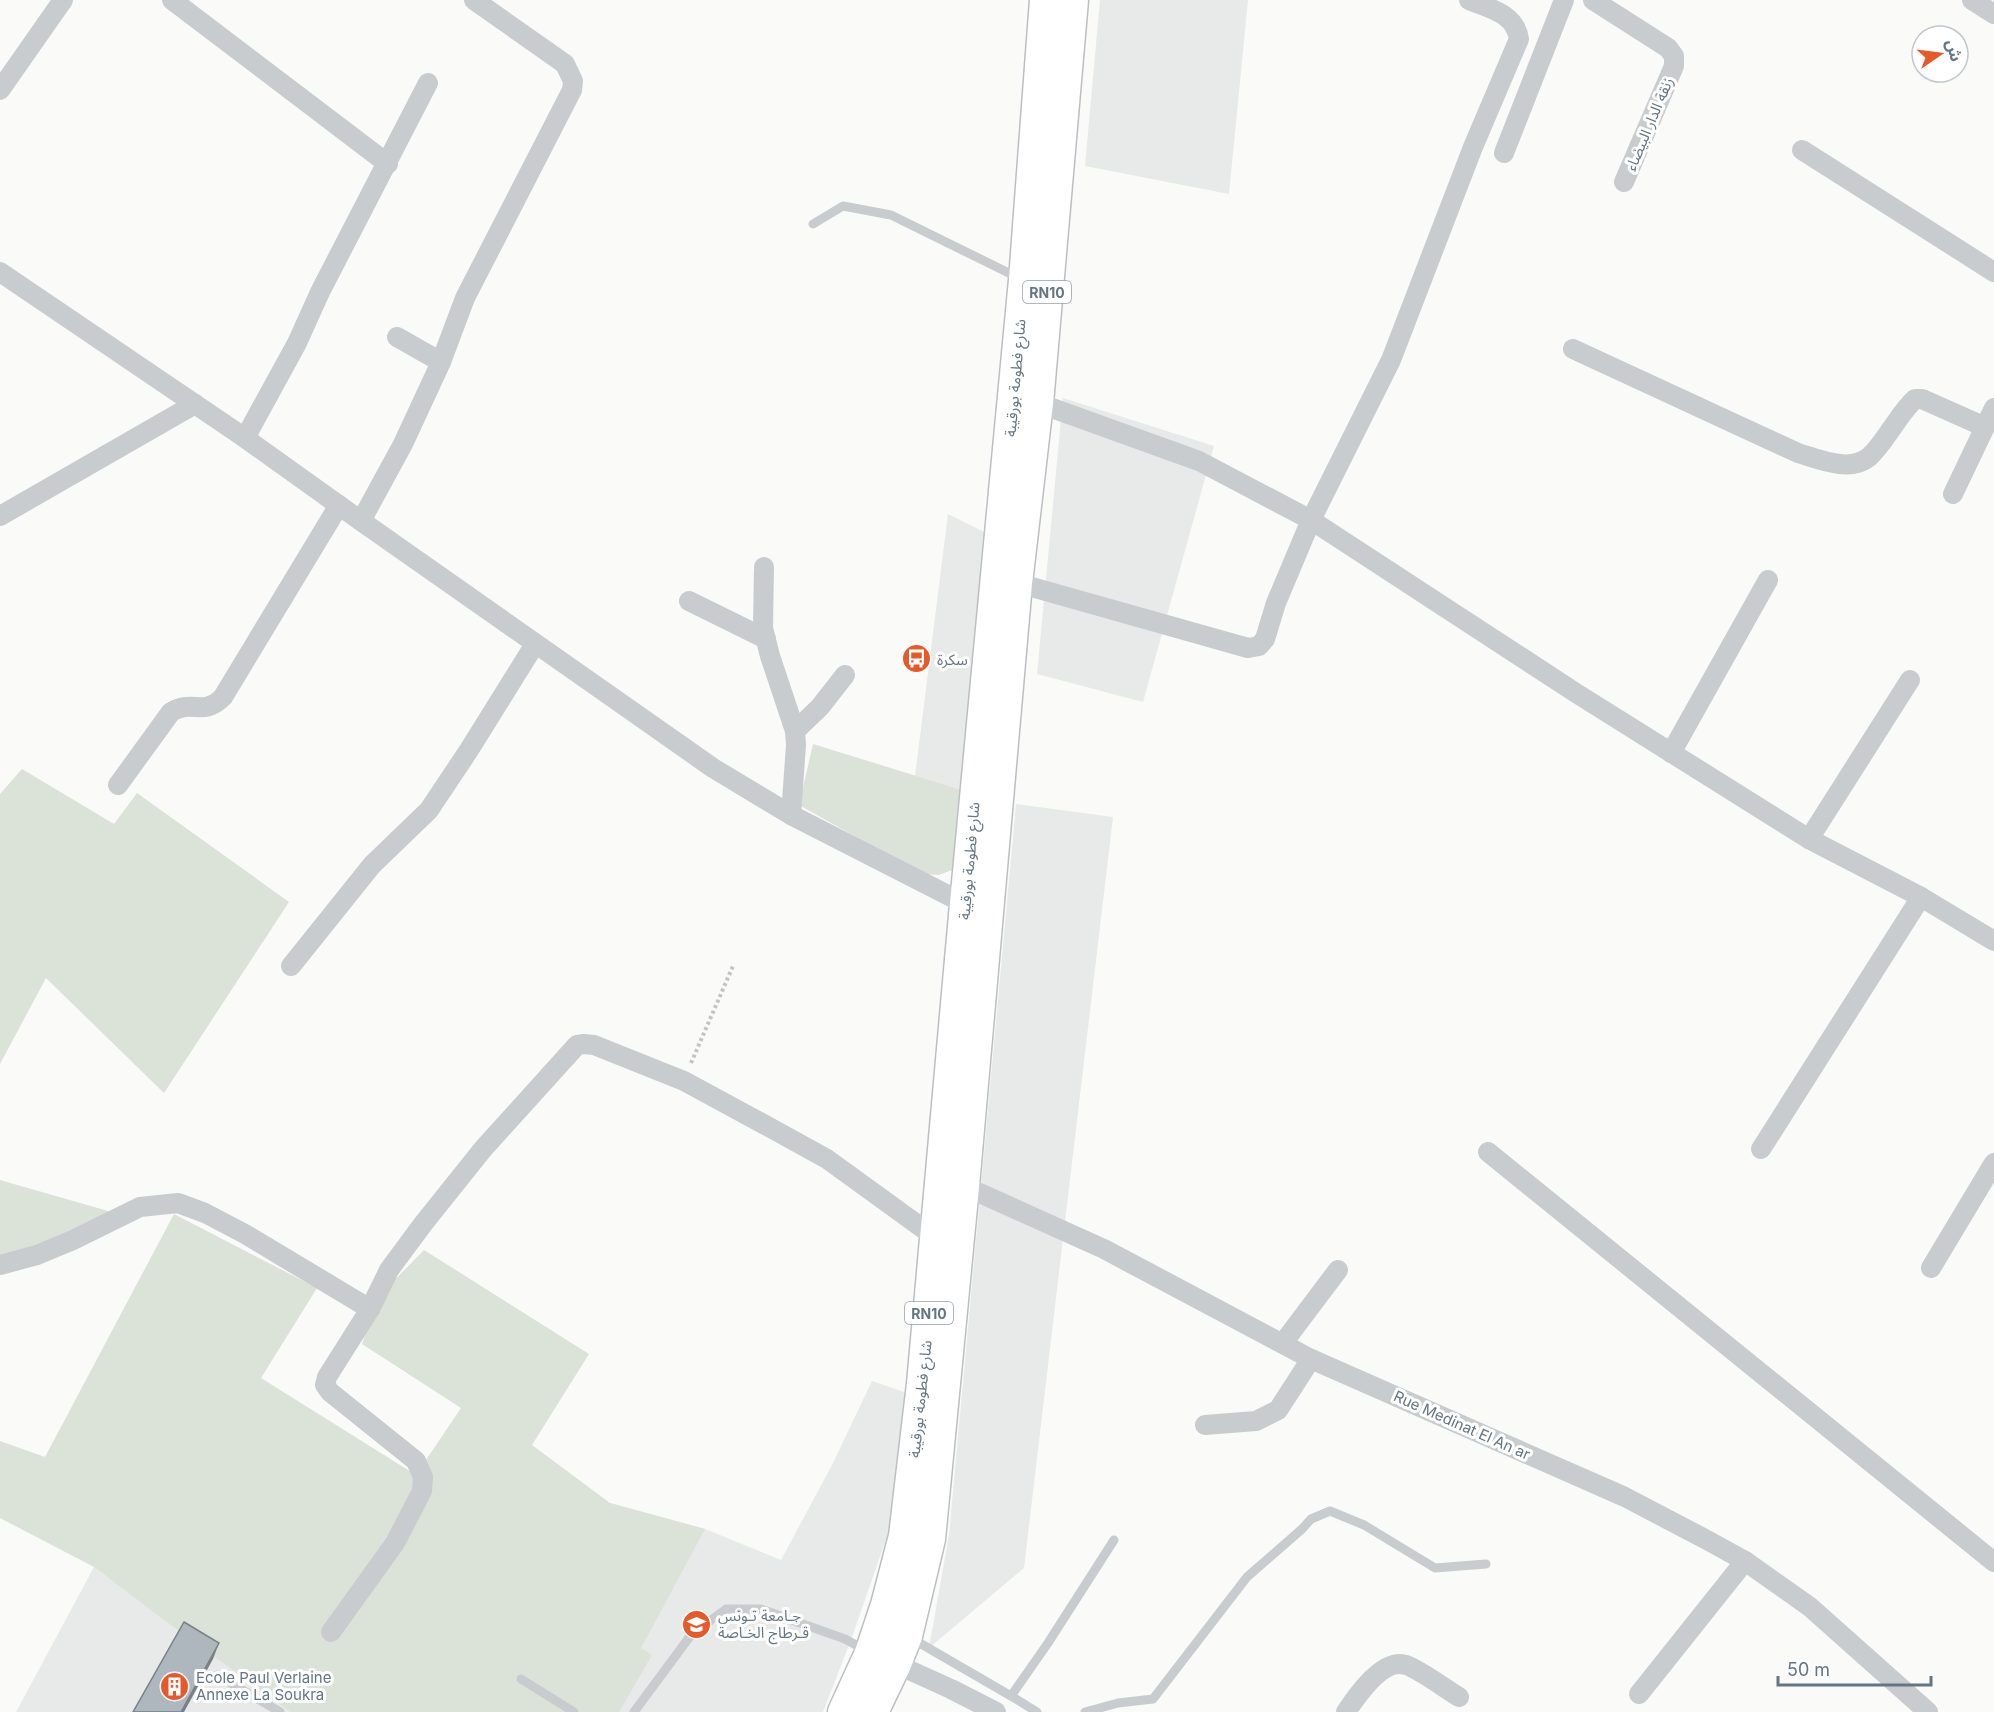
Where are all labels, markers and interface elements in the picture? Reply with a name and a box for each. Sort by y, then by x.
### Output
north arrow [1910,24,1970,84]
text: ش [1942,37,1967,64]
street label: زنقة الدار البيضاء [1621,74,1677,174]
road number: RN10 [1023,281,1071,303]
street label: شارع فطومة بورقيبة [1000,318,1033,438]
bus stop icon: سكرة [900,643,932,675]
place label: سكرة [937,650,968,669]
street label: شارع فطومة بورقيبة [954,801,987,921]
road number: RN10 [905,1302,953,1324]
street label: شارع فطومة بورقيبة [904,1339,939,1459]
street label: Rue Medinat El An ar [1391,1386,1533,1464]
place label: جـامعة تـونس قـرطاج الخـاصة [718,1606,809,1645]
school or university icon: جـامعة تـونس قـرطاج الخـاصة [681,1608,713,1640]
scale bar [1778,1649,1931,1687]
text: 50 m [1787,1659,1830,1680]
place label: Ecole Paul Verlaine Annexe La Soukra [196,1668,331,1704]
building icon: Ecole Paul Verlaine Annexe La Soukra [159,1670,191,1702]

